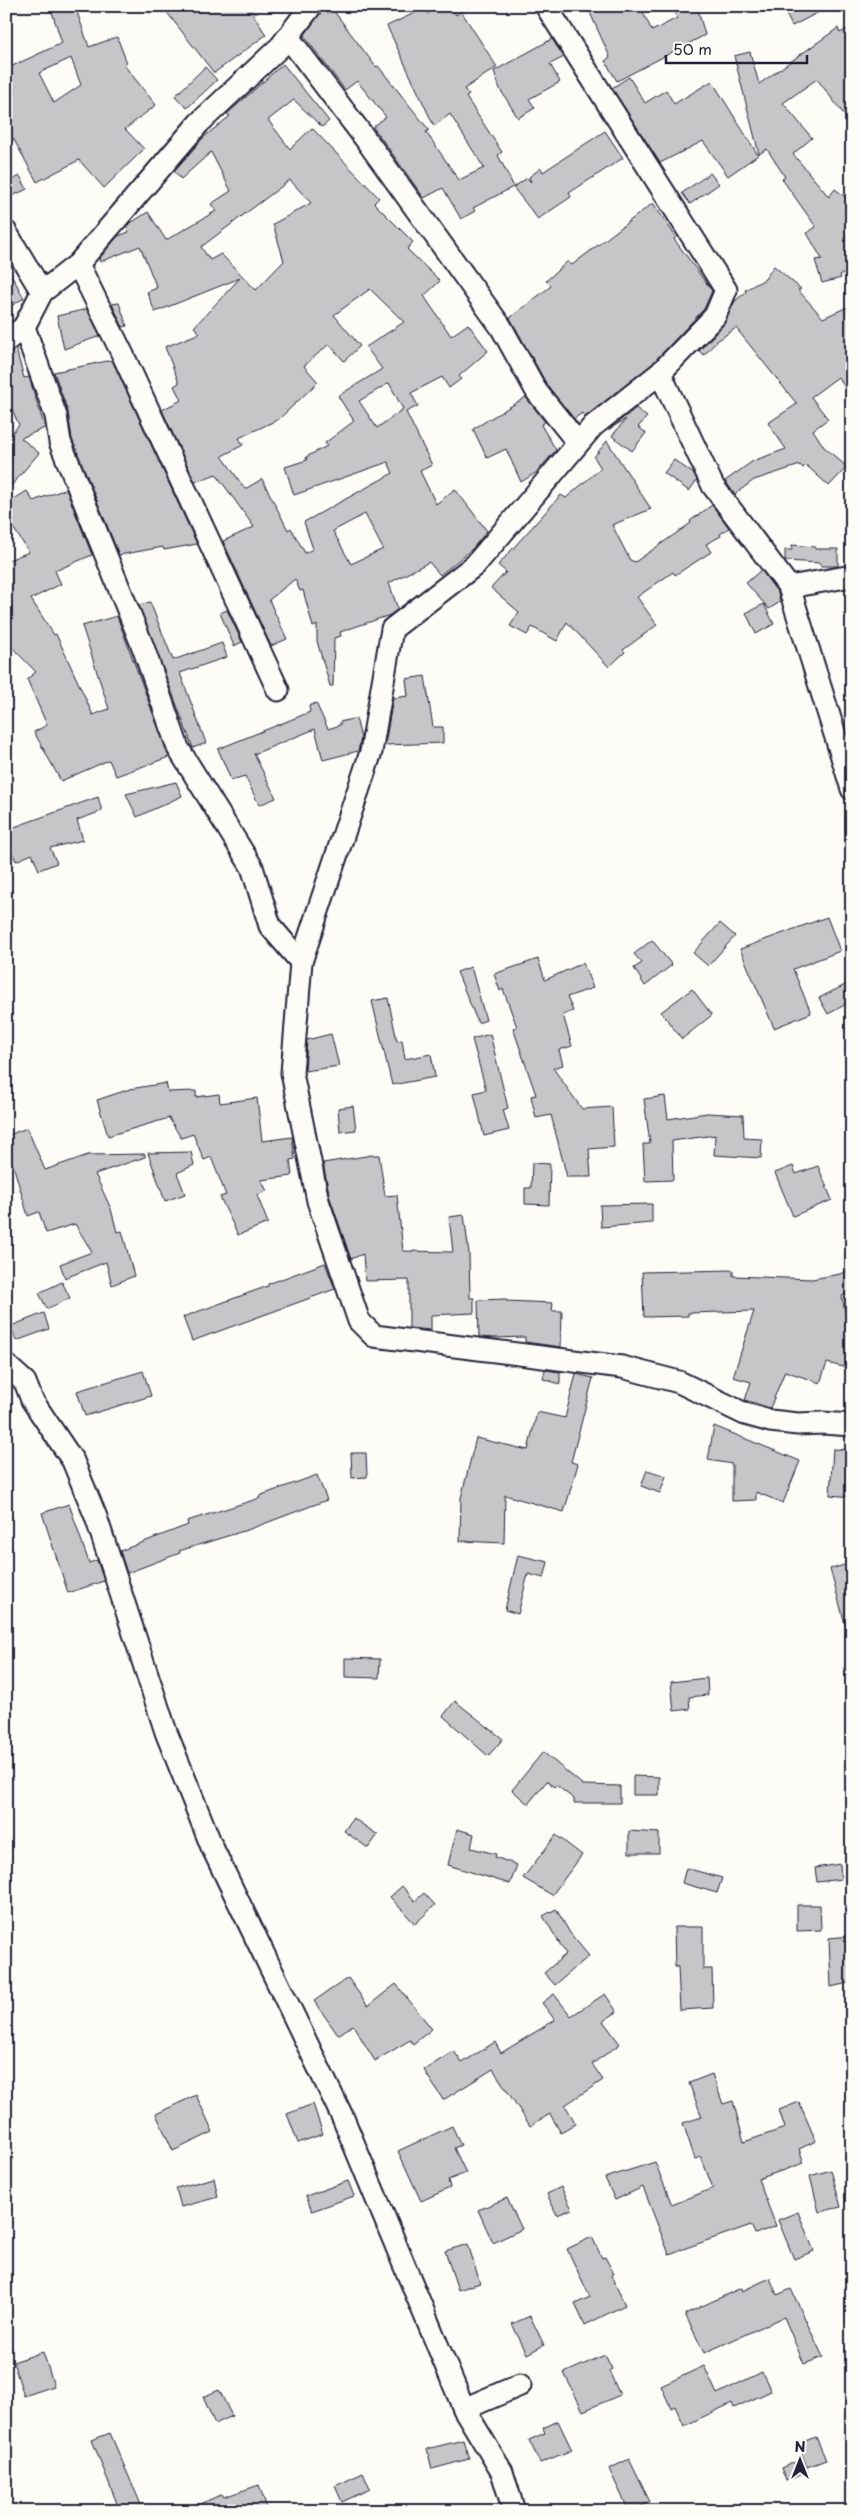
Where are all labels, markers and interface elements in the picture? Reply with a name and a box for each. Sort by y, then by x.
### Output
scale bar [666,32,807,64]
text: 50 m [673,37,712,60]
north arrow [776,2434,826,2484]
text: N [794,2436,806,2457]

